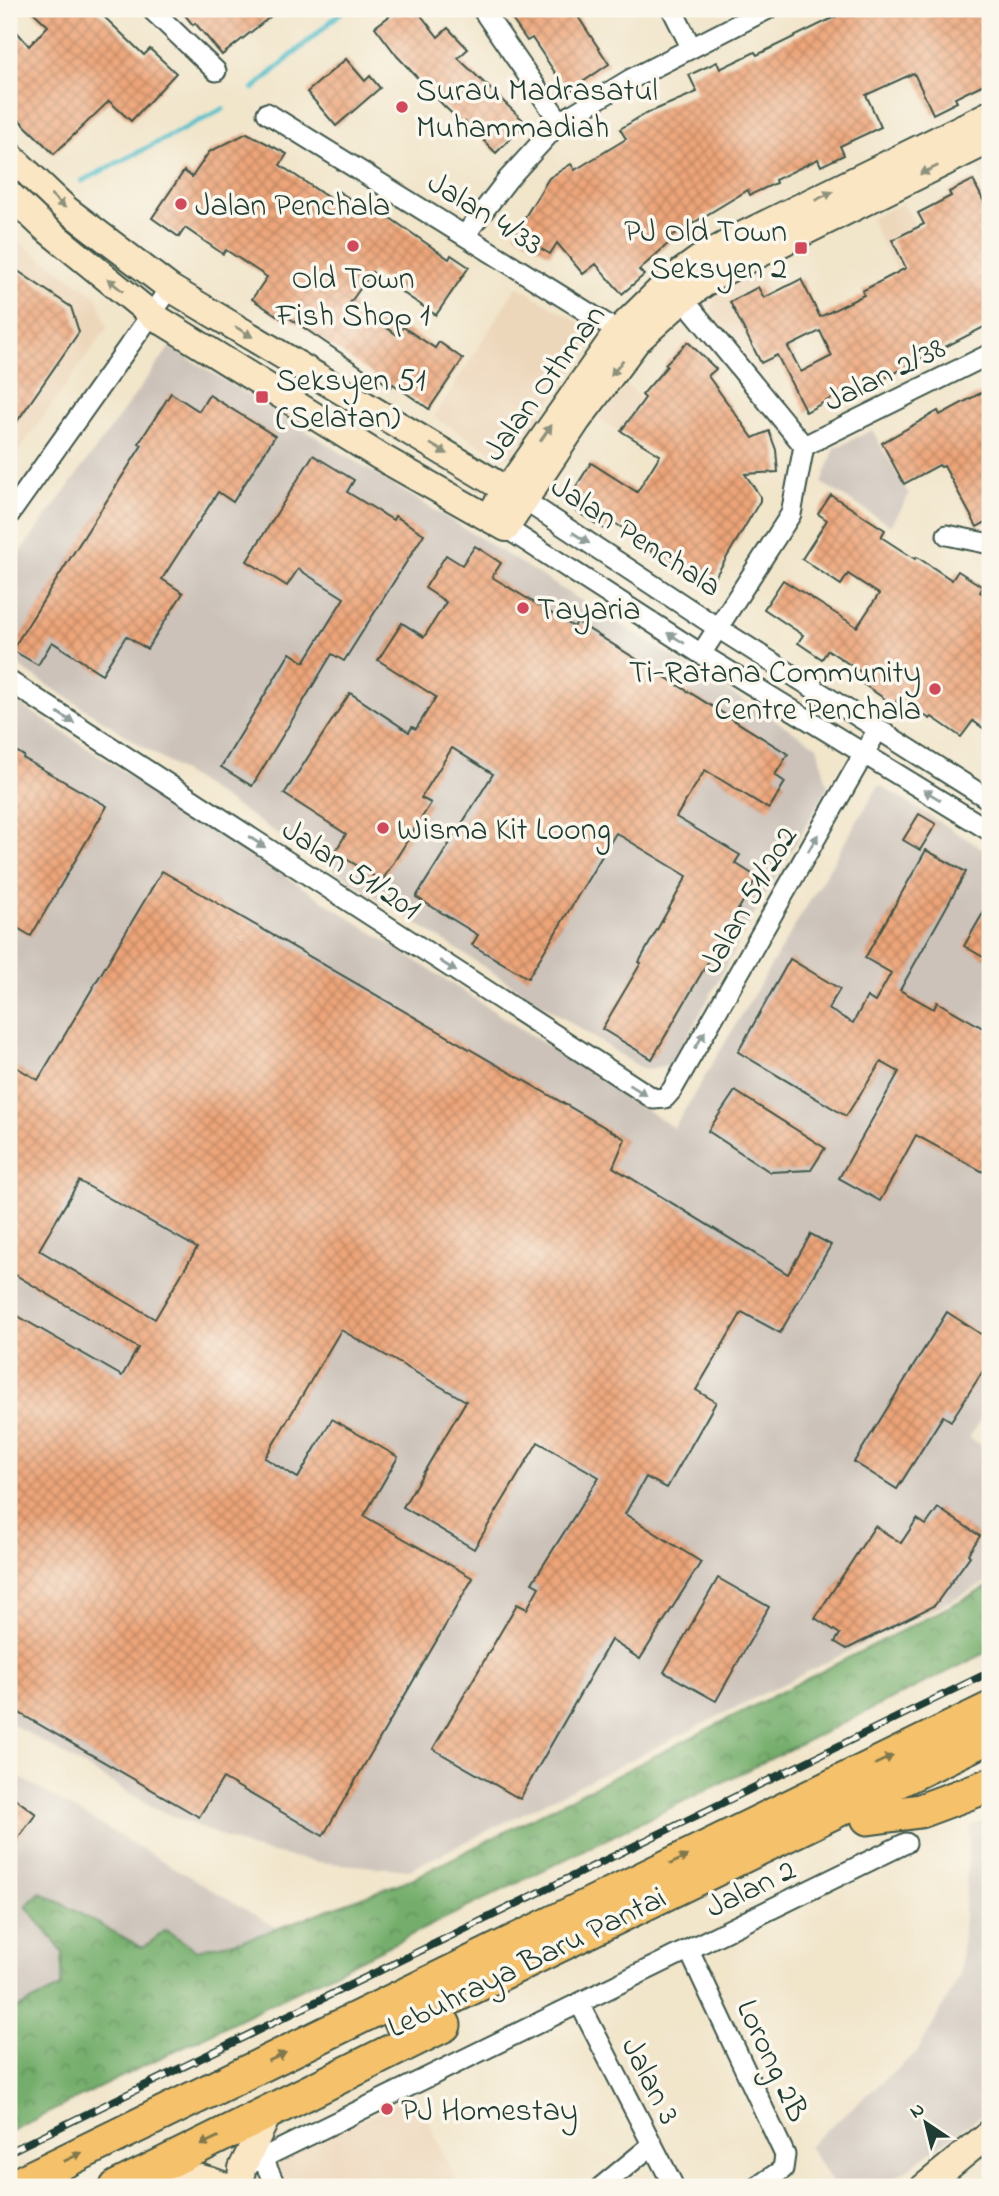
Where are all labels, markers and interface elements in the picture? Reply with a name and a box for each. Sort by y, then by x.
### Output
place label: Surau Madrasatul Muhammadiah [416,69,658,153]
marker: Surau Madrasatul Muhammadiah [394,99,410,115]
street label: Jalan 4/33 [417,161,551,269]
one-way arrow [919,165,939,176]
place label: Jalan Penchala [195,184,390,231]
one-way arrow [814,190,834,201]
one-way arrow [49,193,66,209]
marker: Jalan Penchala [173,196,189,212]
place label: PJ Old Town Seksyen 2 [624,210,787,294]
marker: Old Town Fish Shop 1 [345,238,361,254]
marker: PJ Old Town Seksyen 2 [793,240,809,256]
place label: Old Town Fish Shop 1 [275,257,430,341]
one-way arrow [107,278,124,293]
street label: Jalan Othman [473,296,619,472]
one-way arrow [235,326,254,338]
street label: Jalan 2/38 [817,326,954,426]
place label: Seksyen 51 (Selatan) [276,359,426,443]
one-way arrow [609,359,624,377]
marker: Seksyen 51 (Selatan) [254,389,270,405]
one-way arrow [539,424,553,442]
one-way arrow [430,443,449,455]
street label: Jalan Penchala [540,465,730,611]
one-way arrow [572,531,590,545]
place label: Tayaria [537,588,641,635]
marker: Tayaria [515,600,531,616]
one-way arrow [666,631,685,644]
place label: Ti-Ratana Community Centre Penchala [629,651,921,735]
marker: Ti-Ratana Community Centre Penchala [927,681,943,697]
one-way arrow [56,711,76,724]
one-way arrow [922,789,942,802]
street label: Jalan 51/201 [271,808,429,934]
place label: Wisma Kit Loong [397,808,611,855]
street label: Jalan 51/202 [689,818,811,983]
marker: Wisma Kit Loong [375,820,391,836]
one-way arrow [807,833,819,852]
one-way arrow [247,835,266,848]
one-way arrow [438,959,457,972]
one-way arrow [694,1031,707,1050]
one-way arrow [629,1083,648,1096]
one-way arrow [874,1754,894,1765]
street label: Jalan 2 [698,1848,805,1932]
one-way arrow [669,1854,689,1865]
street label: Lebuhraya Baru Pantai [380,1876,675,2052]
street label: Lorong 2B [722,1992,820,2131]
street label: Jalan 3 [607,2030,691,2133]
one-way arrow [267,2051,287,2063]
north arrow [890,2088,960,2158]
place label: PJ Homestay [401,2089,578,2136]
text: N [905,2096,931,2126]
marker: PJ Homestay [379,2101,395,2117]
one-way arrow [199,2136,219,2147]
one-way arrow [63,2152,83,2163]

